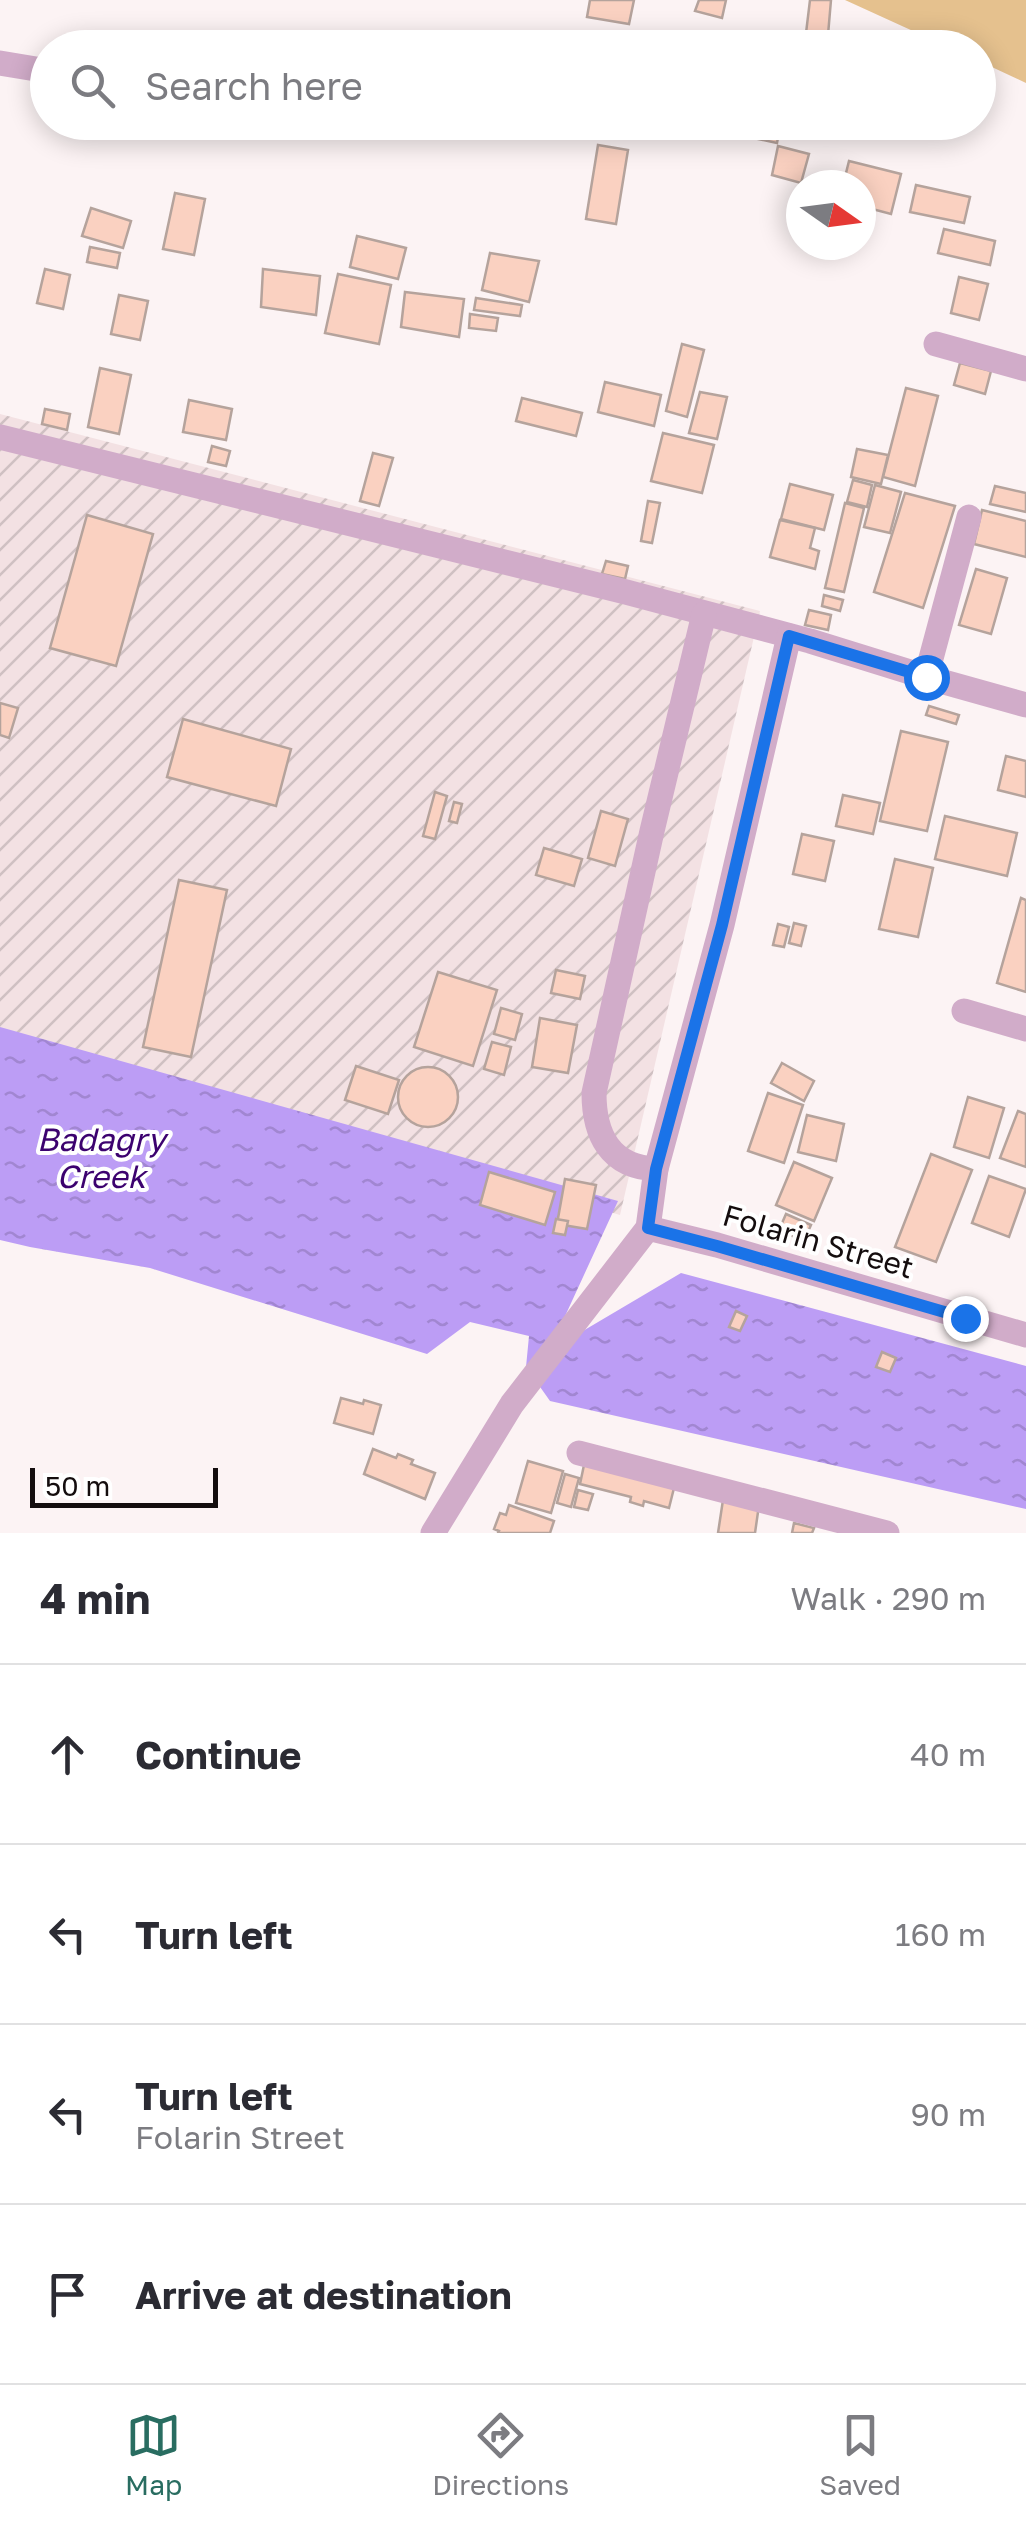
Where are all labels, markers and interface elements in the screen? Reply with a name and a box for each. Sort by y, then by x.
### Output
search box [30,30,996,140]
icon: search [65,58,120,113]
text: Search here [145,63,363,108]
north arrow [786,170,876,260]
route start [904,655,950,701]
water label: Badagry Creek [37,1120,169,1195]
street label: Folarin Street [719,1197,918,1285]
route end [943,1296,989,1342]
scale bar [30,1463,218,1508]
text: 50 m [45,1469,110,1502]
text: 4 min [40,1573,150,1623]
text: Walk · 290 m [790,1579,986,1617]
icon: ahead [40,1727,95,1782]
text: Continue [135,1732,301,1777]
text: 40 m [910,1735,986,1773]
icon: left [40,1907,95,1962]
text: Turn left [135,1912,293,1957]
text: 160 m [895,1915,986,1953]
text: Turn left [135,2073,293,2118]
icon: left [40,2087,95,2142]
text: 90 m [910,2095,986,2133]
text: Folarin Street [135,2118,345,2156]
icon: arrive [40,2267,95,2322]
text: Arrive at destination [135,2272,512,2317]
tab: Map [125,2408,182,2501]
tab: Directions [432,2408,569,2501]
tab: Saved [819,2408,901,2501]

